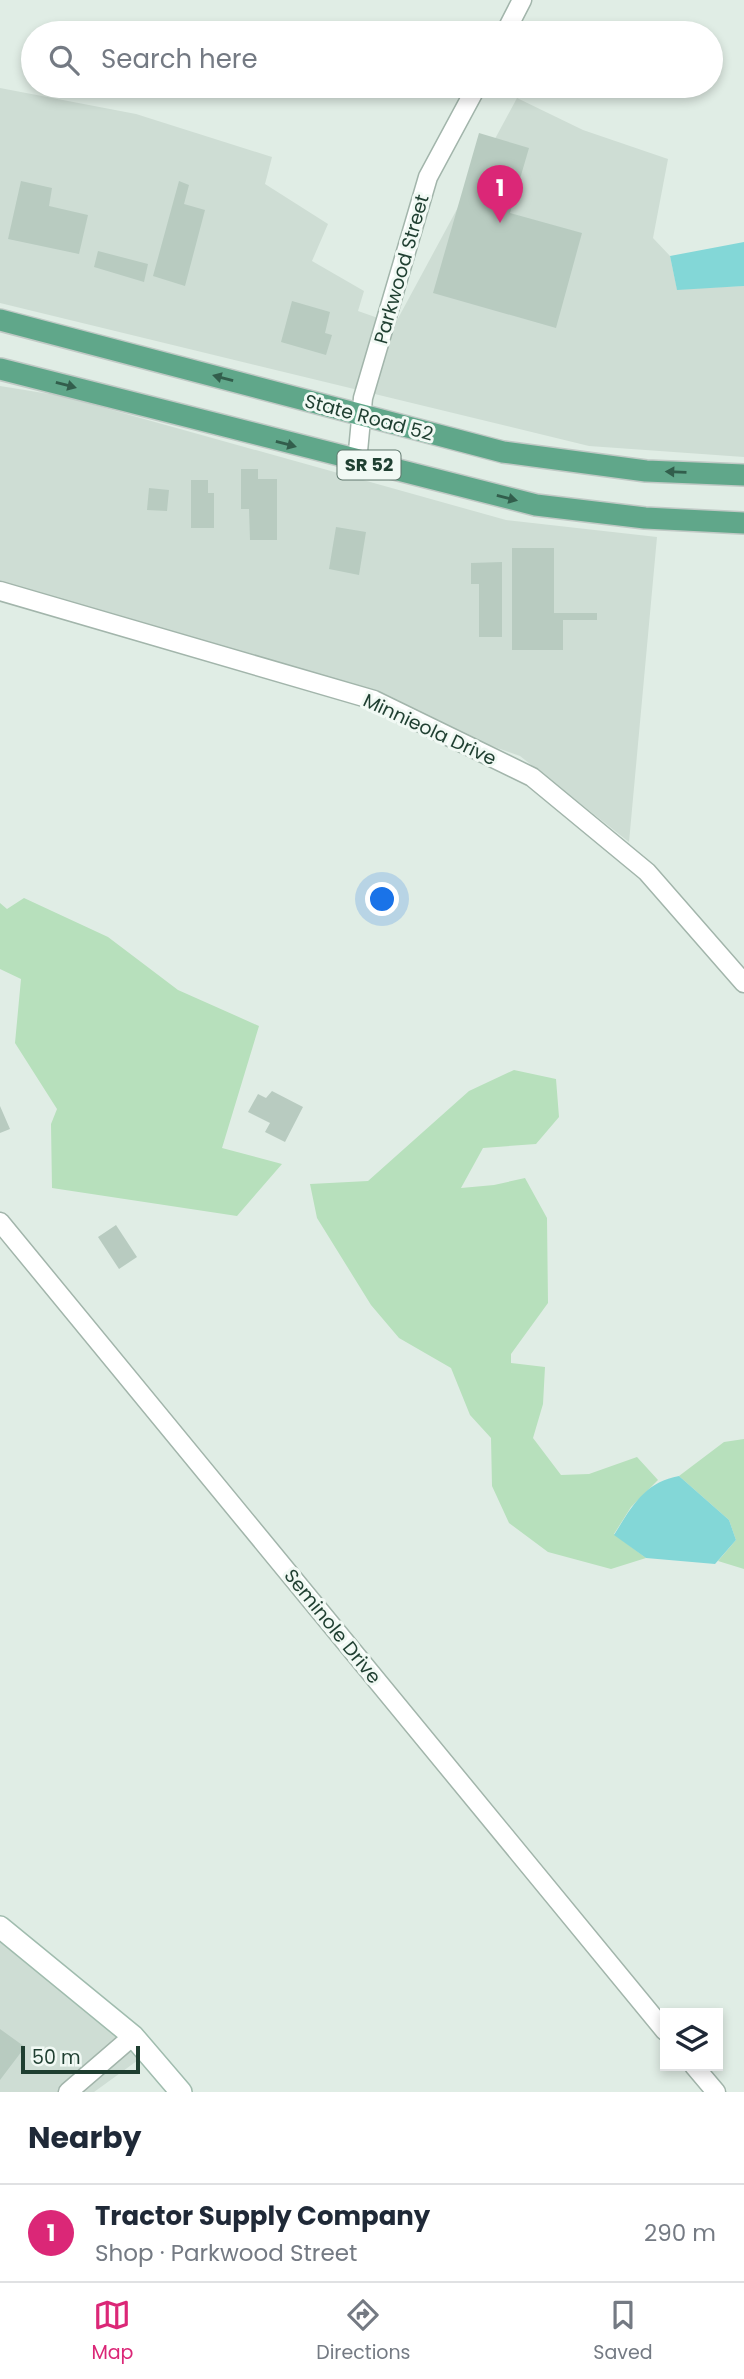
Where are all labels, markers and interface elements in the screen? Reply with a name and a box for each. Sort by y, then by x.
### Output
search box [21,21,723,98]
icon: search [45,41,83,79]
text: Search here [101,41,258,77]
pin: 1 [477,165,523,223]
street label: Parkwood Street [367,191,436,347]
one-way arrow [212,372,234,383]
one-way arrow [56,380,77,390]
street label: State Road 52 [302,387,436,448]
one-way arrow [275,439,297,450]
road number: SR 52 [338,450,400,480]
one-way arrow [665,467,687,478]
one-way arrow [496,493,518,504]
street label: Minnieola Drive [359,687,501,772]
your location [365,882,399,916]
street label: Seminole Drive [278,1563,387,1689]
map controls [660,2008,723,2071]
button: layers [660,2008,723,2071]
scale bar [21,2043,140,2075]
text: 50 m [32,2044,81,2071]
text: Nearby [28,2116,142,2159]
text: Tractor Supply Company [95,2198,430,2234]
text: 1 [47,2217,55,2249]
text: 290 m [644,2217,716,2249]
text: Shop · Parkwood Street [95,2237,357,2269]
tab: Map [91,2296,133,2367]
tab: Directions [316,2296,411,2367]
tab: Saved [593,2296,653,2367]

